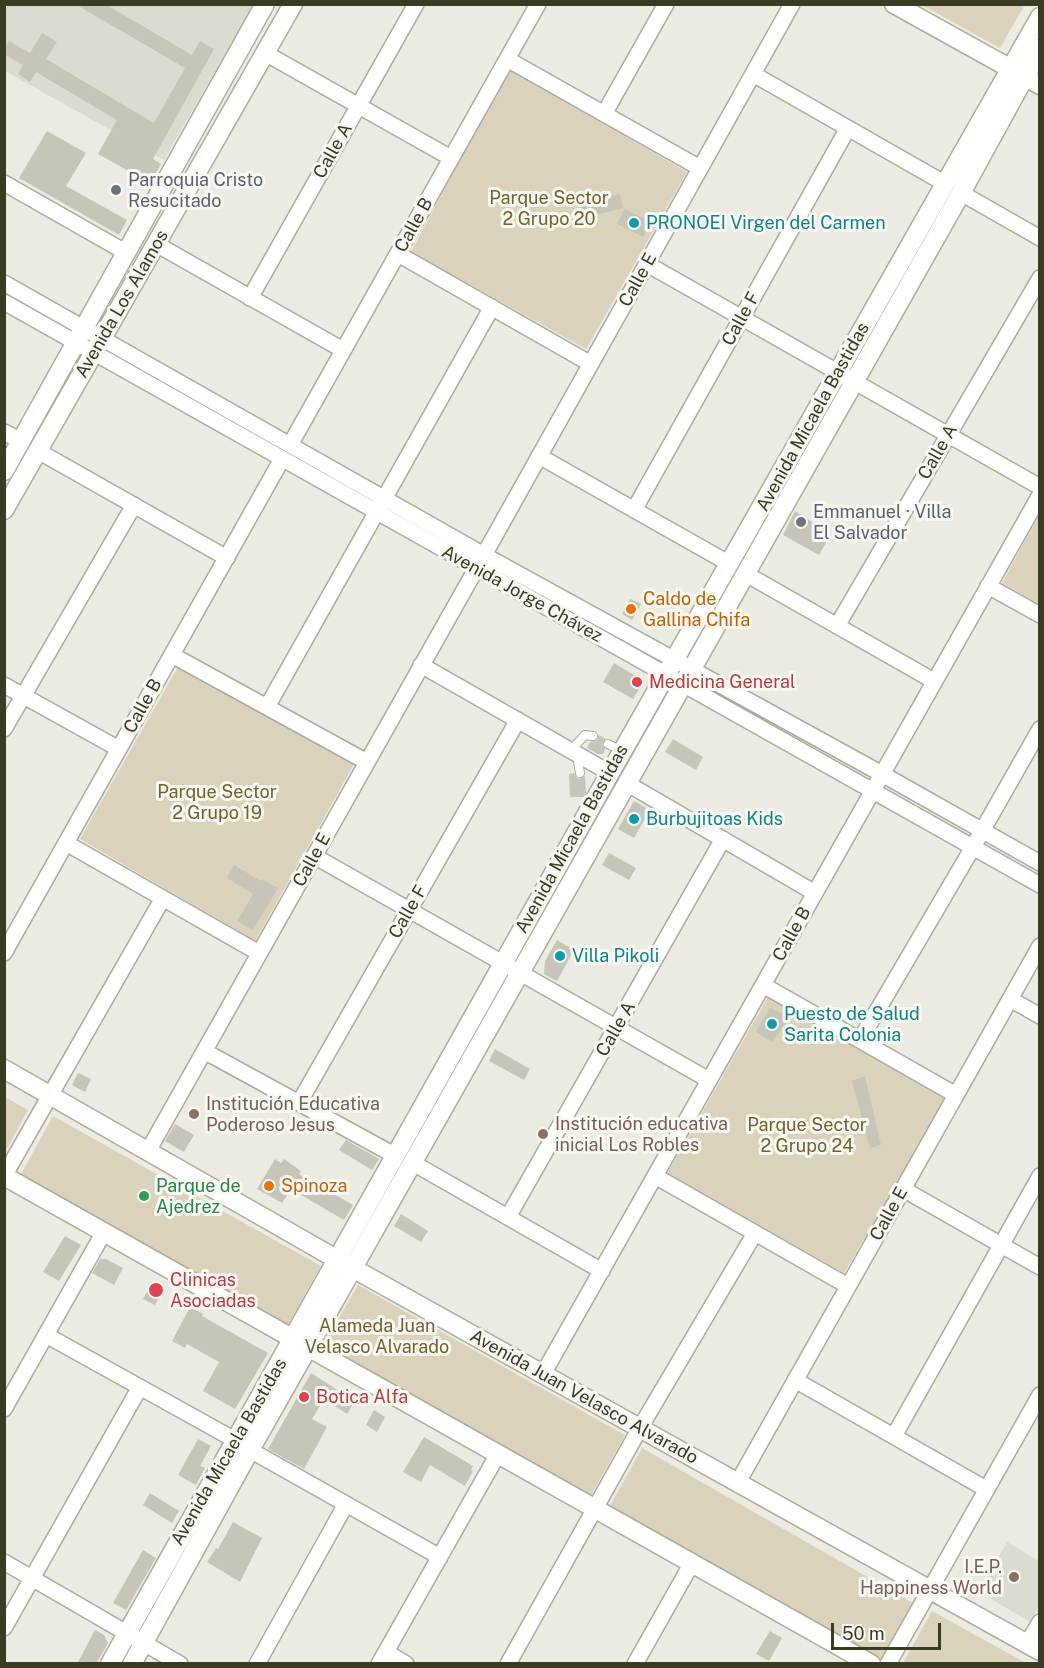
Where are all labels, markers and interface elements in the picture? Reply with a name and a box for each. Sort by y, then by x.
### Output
street label: Calle A [309,120,357,182]
place label: Parroquia Cristo Resucitado [128,169,263,212]
marker: Parroquia Cristo Resucitado [109,183,123,197]
park label: Parque Sector 2 Grupo 20 [489,187,609,230]
street label: Calle B [390,194,438,256]
place label: PRONOEI Virgen del Carmen [646,212,886,234]
marker: PRONOEI Virgen del Carmen [627,216,641,230]
street label: Avenida Los Alamos [71,226,173,382]
street label: Calle E [614,249,662,311]
street label: Calle F [718,289,764,349]
street label: Avenida Micaela Bastidas [752,319,874,515]
street label: Calle A [914,421,962,483]
place label: Emmanuel · Villa El Salvador [813,501,952,544]
marker: Emmanuel · Villa El Salvador [794,515,808,529]
street label: Avenida Jorge Chávez [438,541,606,647]
place label: Caldo de Gallina Chifa [643,588,750,630]
marker: Caldo de Gallina Chifa [624,602,638,616]
place label: Medicina General [649,671,795,693]
street label: Calle B [119,675,167,737]
marker: Medicina General [630,675,644,689]
street label: Avenida Micaela Bastidas [511,741,633,937]
park label: Parque Sector 2 Grupo 19 [157,781,277,824]
place label: Burbujitoas Kids [646,808,783,830]
marker: Burbujitoas Kids [627,812,641,826]
street label: Calle E [288,829,336,891]
street label: Calle F [384,882,432,942]
street label: Calle B [768,903,816,965]
place label: Villa Pikoli [572,945,659,967]
marker: Villa Pikoli [553,949,567,963]
street label: Calle A [592,998,640,1060]
place label: Puesto de Salud Sarita Colonia [784,1003,920,1046]
marker: Puesto de Salud Sarita Colonia [765,1017,779,1031]
place label: Institución Educativa Poderoso Jesus [206,1093,380,1136]
marker: Institución Educativa Poderoso Jesus [187,1107,201,1121]
place label: Institución educativa inicial Los Robles [555,1113,728,1156]
park label: Parque Sector 2 Grupo 24 [747,1114,867,1156]
marker: Institución educativa inicial Los Robles [536,1127,550,1141]
place label: Parque de Ajedrez [156,1175,241,1218]
place label: Spinoza [281,1175,347,1197]
marker: Spinoza [262,1179,276,1193]
street label: Calle E [865,1183,913,1245]
marker: Parque de Ajedrez [137,1189,151,1203]
place label: Clinicas Asociadas [170,1269,256,1312]
marker: Clinicas Asociadas [147,1281,165,1299]
park label: Alameda Juan Velasco Alvarado [305,1315,449,1358]
street label: Avenida Juan Velasco Alvarado [466,1325,702,1469]
street label: Avenida Micaela Bastidas [166,1355,292,1549]
place label: Botica Alfa [316,1386,408,1408]
marker: Botica Alfa [297,1390,311,1404]
place label: I.E.P. Happiness World [860,1556,1002,1598]
marker: I.E.P. Happiness World [1007,1570,1021,1584]
scale bar [834,1611,944,1649]
text: 50 m [842,1623,885,1644]

